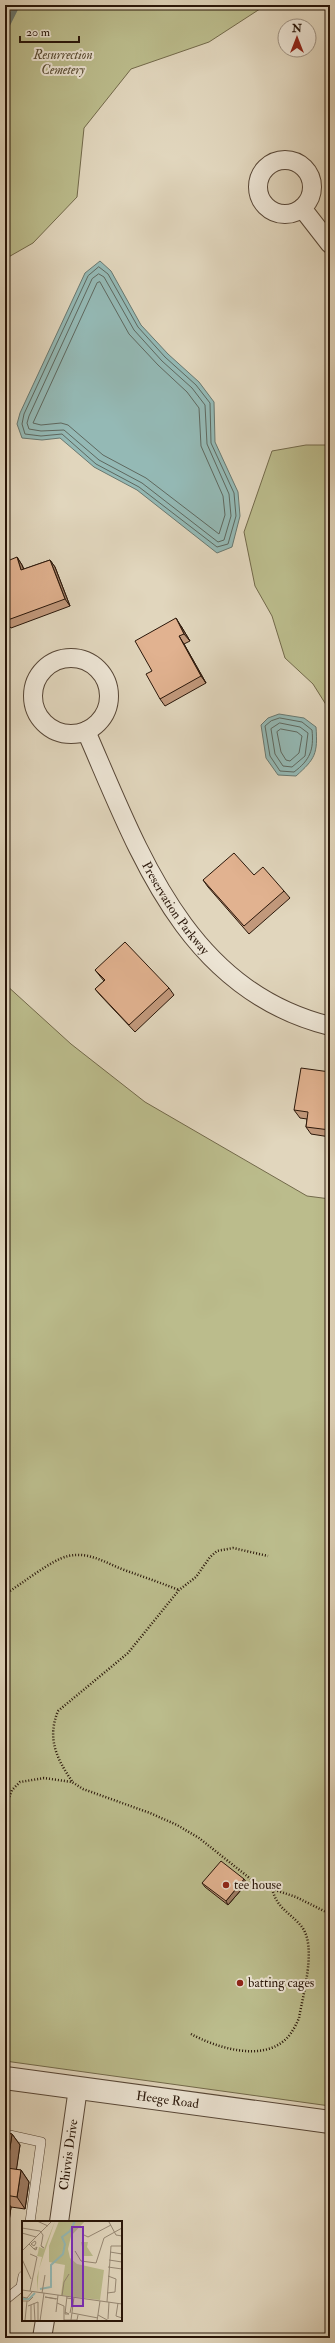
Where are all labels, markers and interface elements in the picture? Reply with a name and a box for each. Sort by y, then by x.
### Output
scale bar [20,18,79,44]
north arrow [277,18,317,58]
text: N [291,22,303,35]
text: 20 m [26,25,51,40]
park label: Resurrection Cemetery [32,47,93,78]
street label: Preservation Parkway [138,859,213,959]
place label: tee house [234,1877,282,1893]
marker: tee house [221,1880,231,1890]
place label: batting cages [248,1975,315,1991]
marker: batting cages [235,1978,245,1988]
street label: Heege Road [135,2088,201,2112]
street label: Chivvis Drive [56,2118,82,2191]
inset map [22,2221,122,2321]

